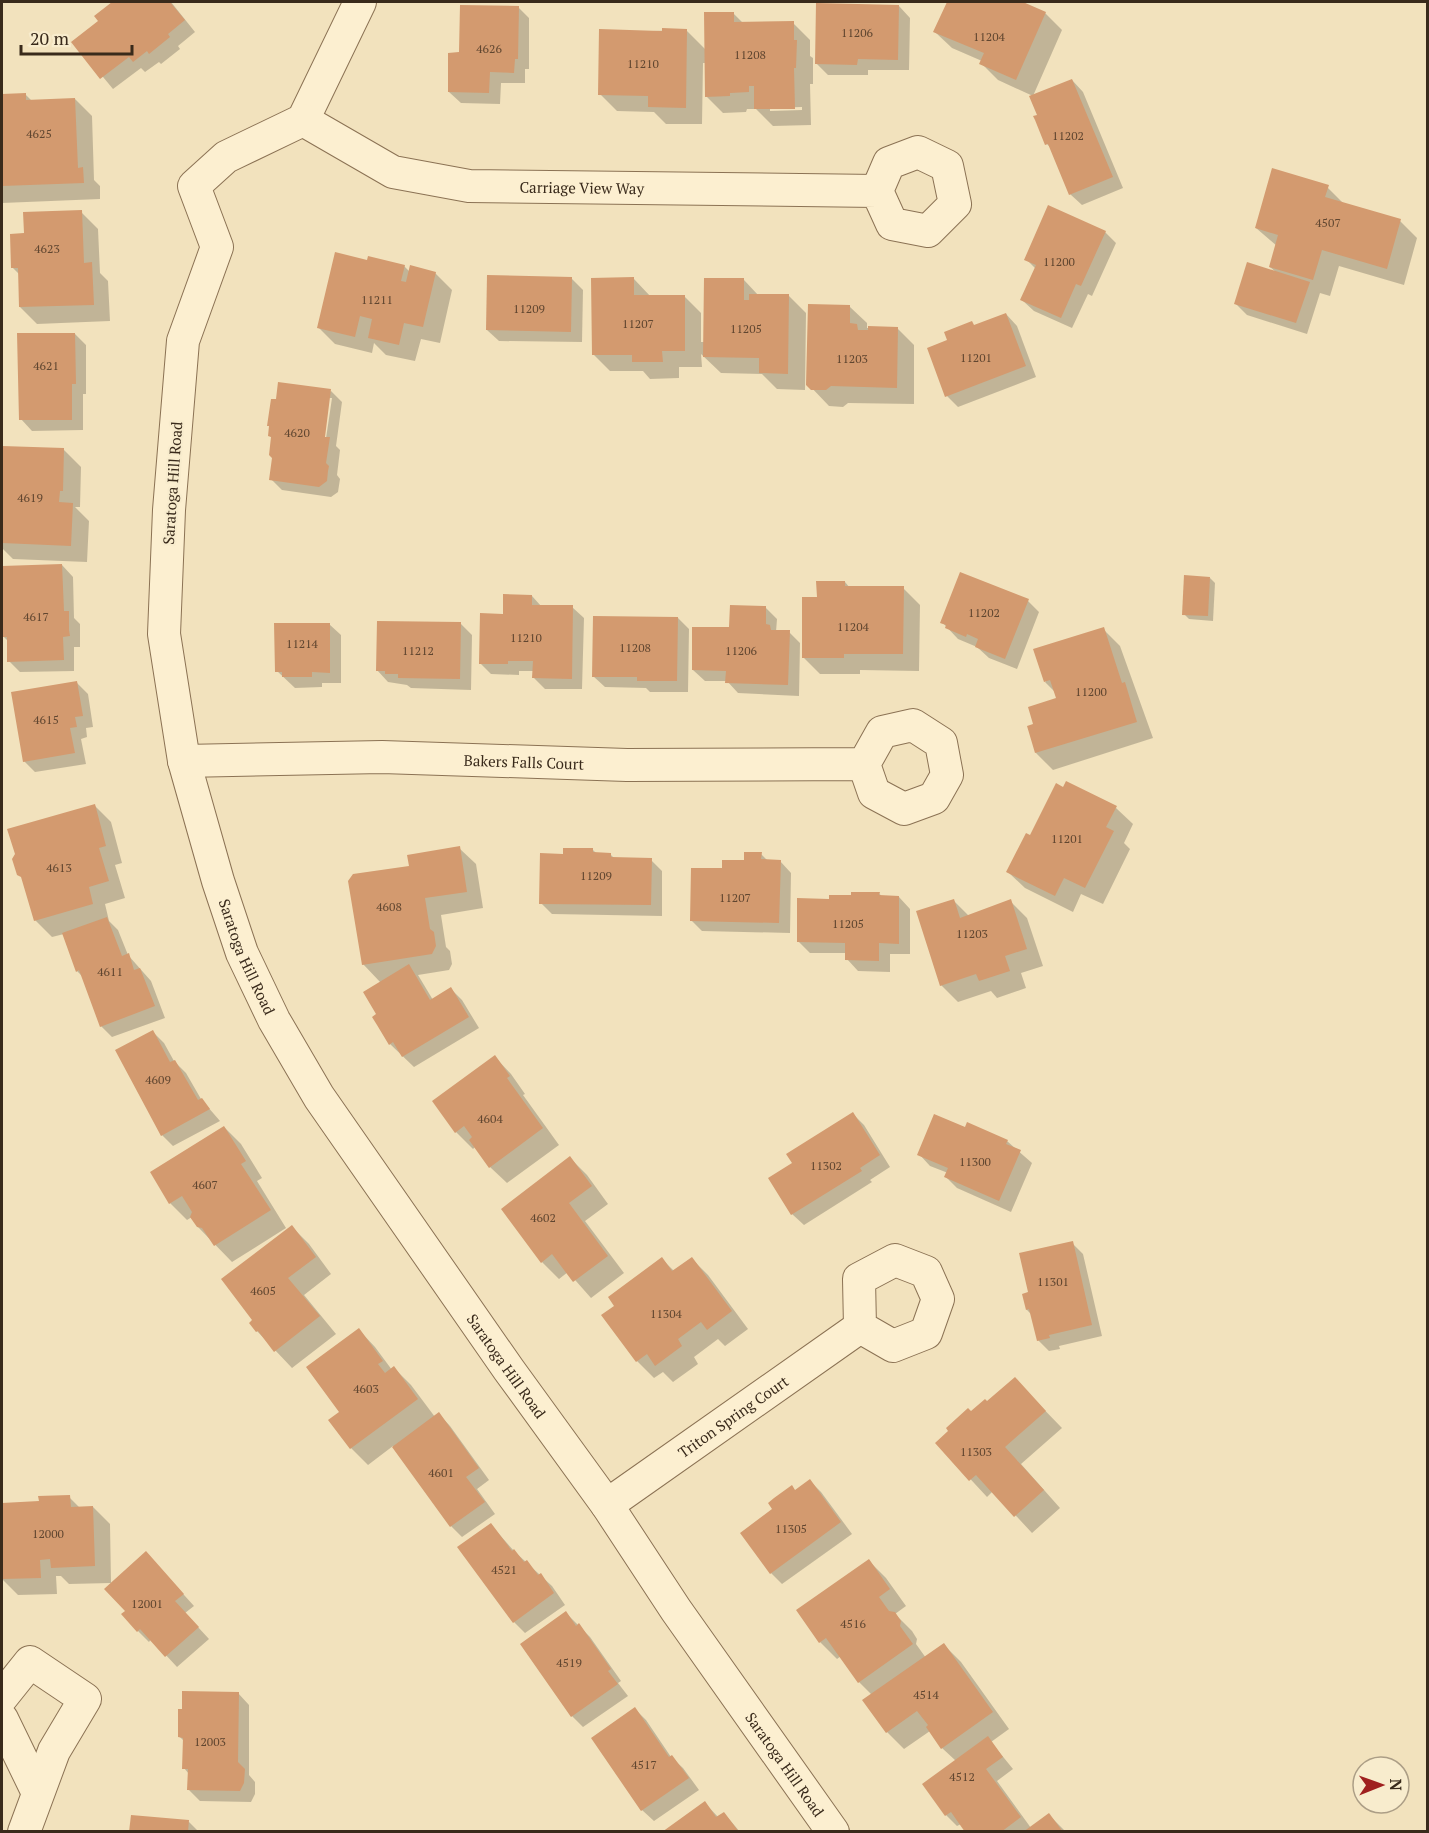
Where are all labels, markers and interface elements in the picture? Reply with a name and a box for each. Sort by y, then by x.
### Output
scale bar [21,18,132,56]
house number: 11206 [841,25,874,40]
text: 20 m [30,26,70,50]
house number: 11204 [973,29,1006,44]
house number: 4626 [476,41,502,56]
house number: 11208 [734,47,766,62]
house number: 11210 [627,56,659,71]
house number: 4625 [26,126,52,141]
house number: 11202 [1052,128,1084,143]
street label: Carriage View Way [519,177,645,198]
house number: 4507 [1315,215,1341,230]
house number: 4623 [34,241,60,256]
house number: 11200 [1043,254,1075,269]
house number: 11211 [361,292,393,307]
house number: 11209 [513,301,545,316]
house number: 11207 [622,316,654,331]
house number: 11205 [730,321,762,336]
house number: 11201 [960,350,992,365]
house number: 11203 [836,351,868,366]
house number: 4621 [33,358,59,373]
street label: Saratoga Hill Road [158,421,186,545]
house number: 4620 [284,425,310,440]
house number: 4619 [17,490,43,505]
house number: 11202 [968,605,1000,620]
house number: 4617 [23,609,49,624]
house number: 11204 [837,619,870,634]
house number: 11210 [510,630,542,645]
house number: 11214 [286,636,319,651]
house number: 11208 [619,640,651,655]
house number: 11212 [402,643,434,658]
house number: 11206 [725,643,758,658]
house number: 11200 [1075,684,1107,699]
house number: 4615 [33,712,59,727]
street label: Bakers Falls Court [463,750,585,774]
house number: 11201 [1051,831,1083,846]
house number: 4613 [46,860,72,875]
house number: 11209 [580,868,612,883]
house number: 11207 [719,890,751,905]
street label: Saratoga Hill Road [215,896,280,1018]
house number: 4608 [376,899,402,914]
house number: 11205 [832,916,864,931]
house number: 11203 [956,926,988,941]
house number: 4611 [97,964,123,979]
house number: 4609 [145,1072,171,1087]
house number: 4604 [477,1111,503,1126]
house number: 11300 [959,1154,991,1169]
house number: 11302 [810,1158,842,1173]
house number: 4607 [192,1177,218,1192]
house number: 4602 [530,1210,556,1225]
house number: 11301 [1037,1274,1069,1289]
house number: 4605 [250,1283,276,1298]
house number: 11304 [650,1306,683,1321]
street label: Saratoga Hill Road [463,1310,551,1422]
street label: Triton Spring Court [674,1370,792,1462]
house number: 4603 [353,1381,379,1396]
house number: 11303 [960,1444,992,1459]
house number: 4601 [428,1465,454,1480]
house number: 11305 [775,1521,807,1536]
house number: 12000 [32,1526,64,1541]
house number: 4521 [491,1562,517,1577]
house number: 12001 [131,1596,163,1611]
house number: 4516 [840,1616,866,1631]
house number: 4519 [556,1655,582,1670]
house number: 4514 [913,1687,939,1702]
street label: Saratoga Hill Road [741,1708,829,1820]
house number: 12003 [194,1734,226,1749]
north arrow [1351,1755,1411,1815]
house number: 4517 [631,1757,657,1772]
house number: 4512 [949,1769,975,1784]
text: N [1385,1778,1407,1791]

